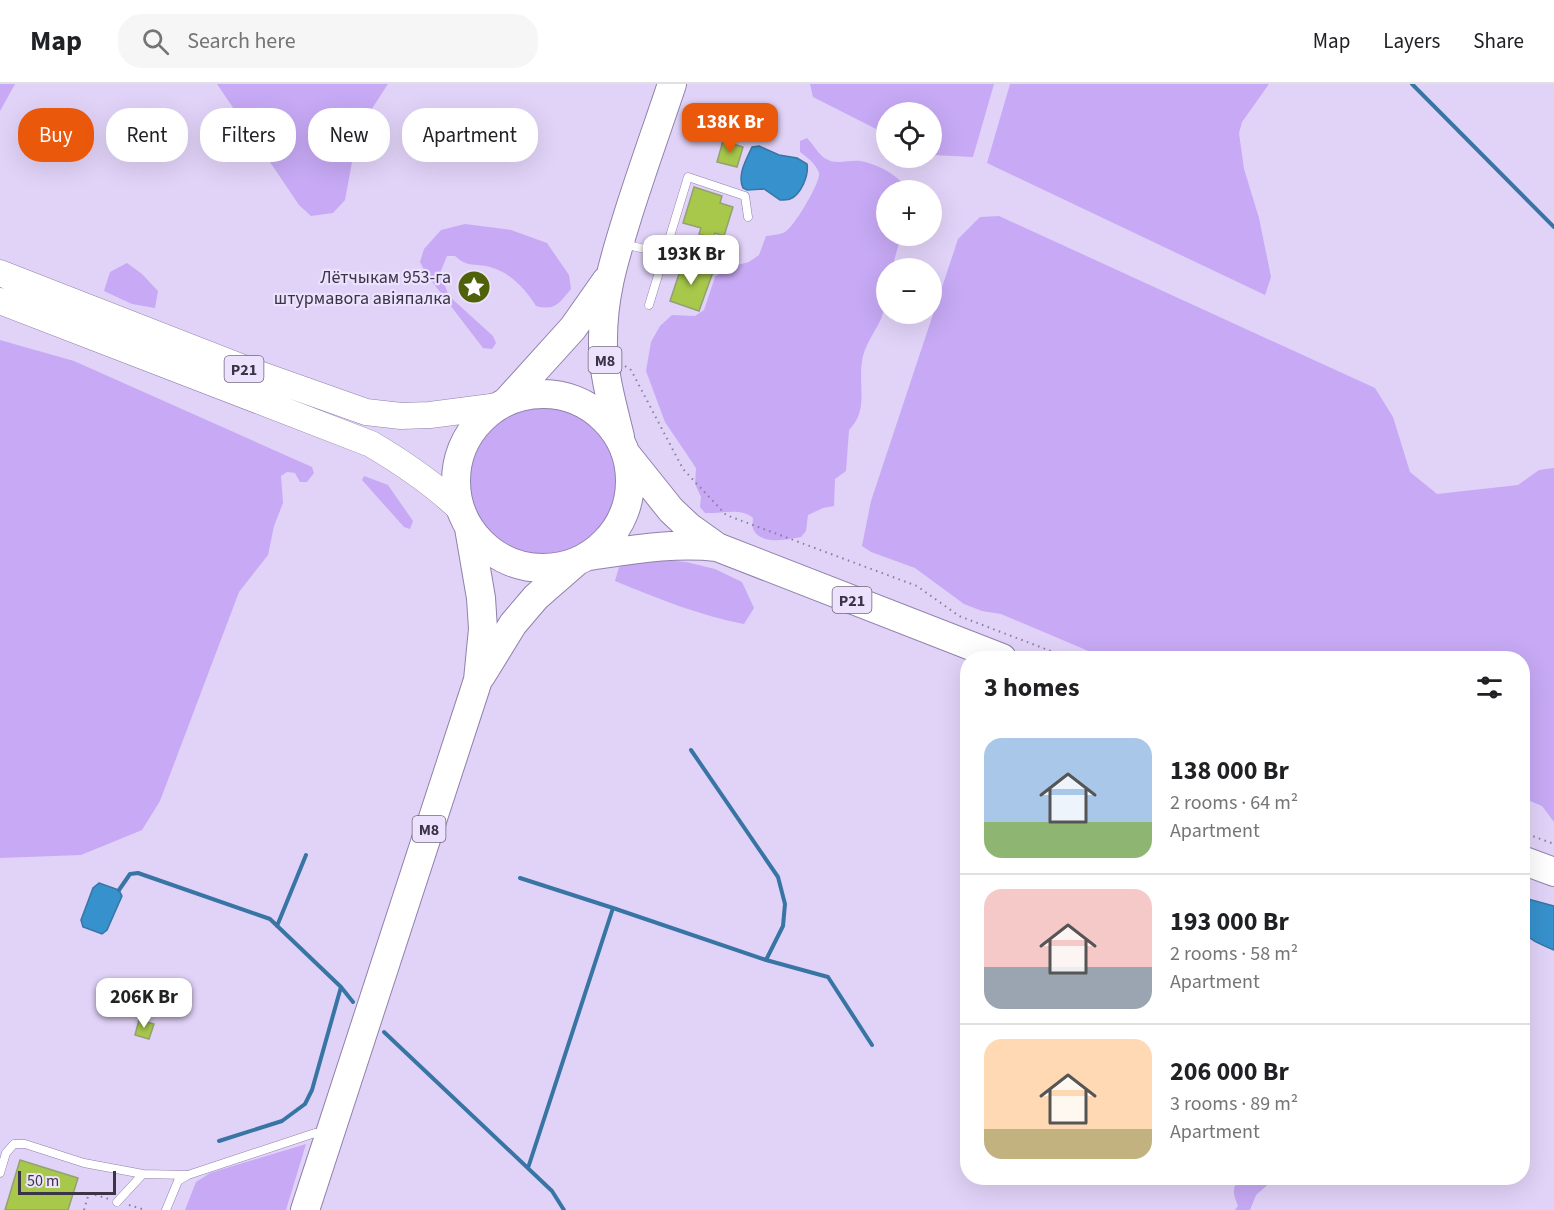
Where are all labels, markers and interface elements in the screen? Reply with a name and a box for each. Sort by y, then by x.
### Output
search box [118,14,538,68]
text: Map [30,21,82,61]
icon: search [139,25,172,58]
text: Search here [187,25,296,57]
text: Map [1313,26,1350,56]
text: Layers [1383,26,1440,56]
text: Share [1473,26,1524,56]
map controls [876,102,942,324]
button: locate [876,102,942,168]
pin: 138K Br [675,103,785,154]
chip: Buy [18,108,94,162]
chip: Rent [106,108,188,162]
chip: Filters [200,108,296,162]
chip: New [308,108,390,162]
chip: Apartment [402,108,538,162]
text: 138K Br [696,108,764,136]
button: + [876,180,942,246]
pin: 193K Br [636,235,746,286]
text: 193K Br [657,240,725,268]
button: − [876,258,942,324]
place label: Лётчыкам 953-га штурмавога авіяпалка [274,265,451,311]
place icon: Лётчыкам 953-га штурмавога авіяпалка [456,269,492,305]
road number: М8 [588,347,622,373]
road number: Р21 [224,356,264,382]
road number: Р21 [832,587,872,613]
text: 3 homes [984,669,1079,706]
icon: filters [1473,671,1506,704]
text: 138 000 Br [1170,752,1289,789]
icon: home [1032,762,1104,834]
text: 2 rooms · 64 m² [1170,789,1298,817]
road number: М8 [412,816,446,842]
text: Apartment [1170,817,1260,845]
text: 193 000 Br [1170,903,1289,940]
icon: home [1032,913,1104,985]
text: 2 rooms · 58 m² [1170,940,1298,968]
text: Apartment [1170,968,1260,996]
pin: 206K Br [89,978,199,1029]
text: 206K Br [110,983,178,1011]
text: 206 000 Br [1170,1053,1289,1090]
icon: home [1032,1063,1104,1135]
text: 3 rooms · 89 m² [1170,1090,1298,1118]
text: Apartment [1170,1118,1260,1146]
scale bar [18,1168,116,1196]
text: 50 m [27,1170,59,1192]

